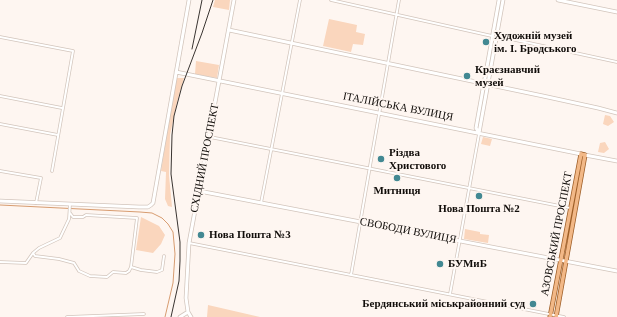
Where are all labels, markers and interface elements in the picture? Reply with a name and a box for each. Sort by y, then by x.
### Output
place label: Художній музей ім. І. Бродського [494,29,577,55]
marker: Художній музей ім. І. Бродського [481,37,491,47]
place label: Краєзнавчий музей [475,63,540,89]
marker: Краєзнавчий музей [462,71,472,81]
street label: ІТАЛІЙСЬКА ВУЛИЦЯ [342,90,454,124]
street label: СХІДНИЙ ПРОСПЕКТ [188,102,222,214]
place label: Різдва Христового [389,146,446,172]
marker: Різдва Христового [376,154,386,164]
street label: АЗОВСЬКИЙ ПРОСПЕКТ [538,171,576,297]
marker: Митниця [392,173,402,183]
place label: Митниця [373,184,421,198]
marker: Нова Пошта №2 [474,191,484,201]
place label: Нова Пошта №2 [438,202,520,216]
street label: СВОБОДИ ВУЛИЦЯ [359,215,457,247]
place label: Нова Пошта №3 [209,228,291,242]
marker: Нова Пошта №3 [196,230,206,240]
place label: БУМиБ [448,257,487,271]
marker: БУМиБ [435,259,445,269]
place label: Бердянський міськрайонний суд [362,297,525,311]
marker: Бердянський міськрайонний суд [528,299,538,309]

